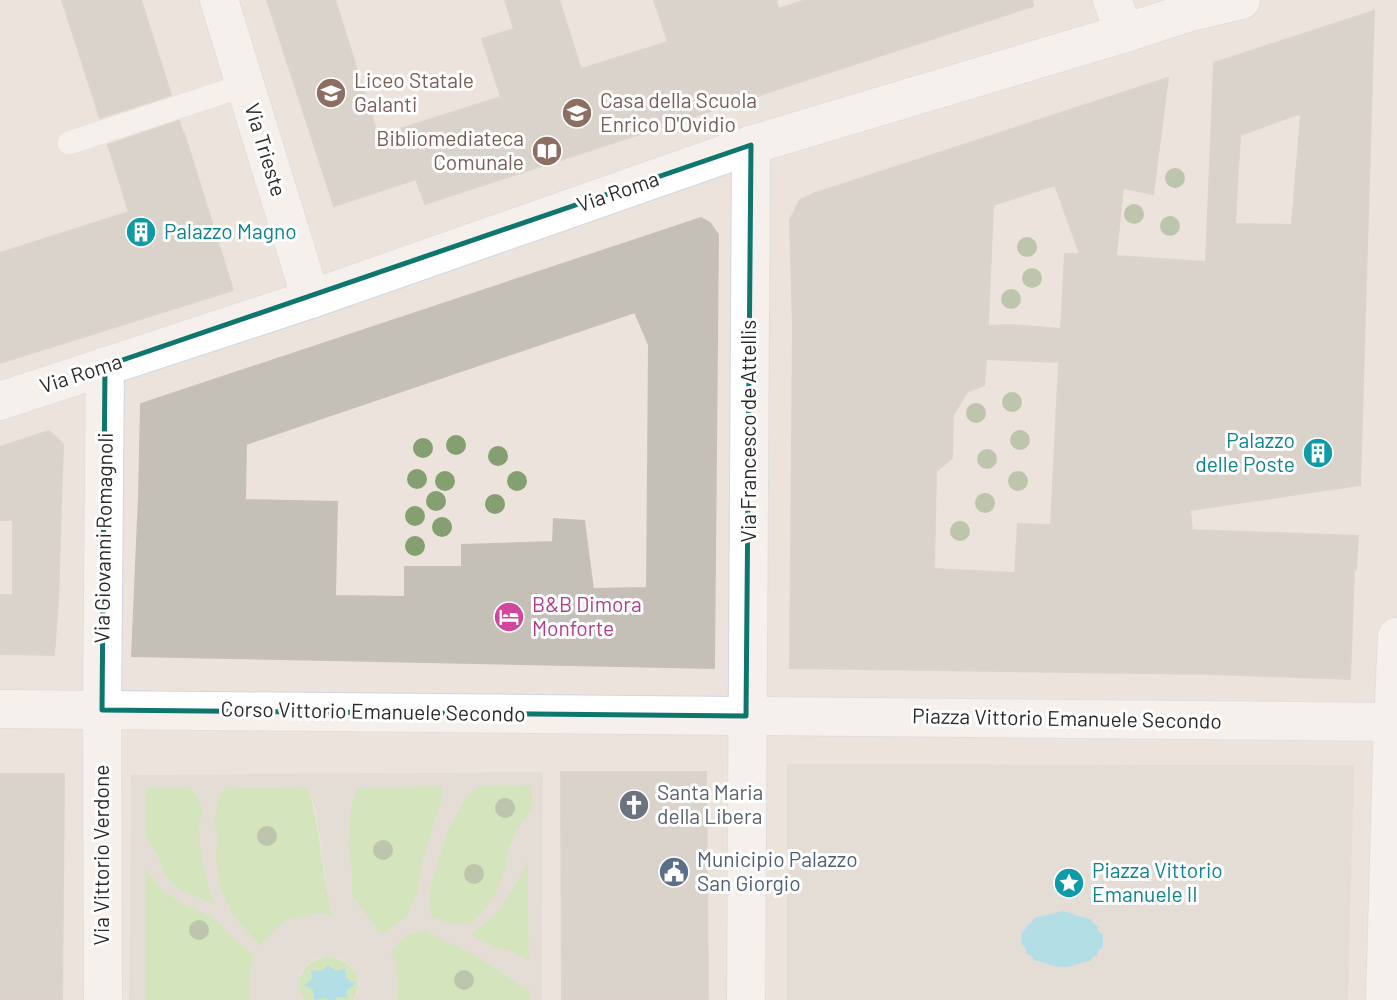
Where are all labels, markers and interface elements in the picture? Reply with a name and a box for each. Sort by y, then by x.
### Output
place label: Liceo Statale Galanti [354,67,474,116]
school or university icon: Liceo Statale Galanti [314,76,348,110]
place label: Casa della Scuola Enrico D'Ovidio [600,87,757,136]
school or university icon: Casa della Scuola Enrico D'Ovidio [560,96,594,130]
street label: Via Trieste [240,100,292,199]
place label: Bibliomediateca Comunale [376,125,524,174]
library icon: Bibliomediateca Comunale [530,134,564,168]
street label: Via Roma [573,165,662,216]
building icon: Palazzo Magno [124,215,158,249]
place label: Palazzo Magno [164,218,297,243]
street label: Via Francesco de Attellis [735,320,760,542]
street label: Via Roma [36,348,125,398]
place label: Palazzo delle Poste [1195,427,1295,476]
street label: Via Giovanni Romagnoli [88,432,117,644]
building icon: Palazzo delle Poste [1301,436,1335,470]
place label: B&B Dimora Monforte [532,591,642,640]
hotel icon: B&B Dimora Monforte [492,600,526,634]
street label: Corso Vittorio Emanuele Secondo [220,695,526,726]
street label: Piazza Vittorio Emanuele Secondo [912,702,1222,733]
street label: Via Vittorio Verdone [88,765,113,945]
place label: Santa Maria della Libera [657,779,763,828]
church icon: Santa Maria della Libera [617,788,651,822]
place label: Municipio Palazzo San Giorgio [697,846,858,895]
public building icon: Municipio Palazzo San Giorgio [657,855,691,889]
place label: Piazza Vittorio Emanuele II [1092,857,1223,906]
place icon: Piazza Vittorio Emanuele II [1052,866,1086,900]

